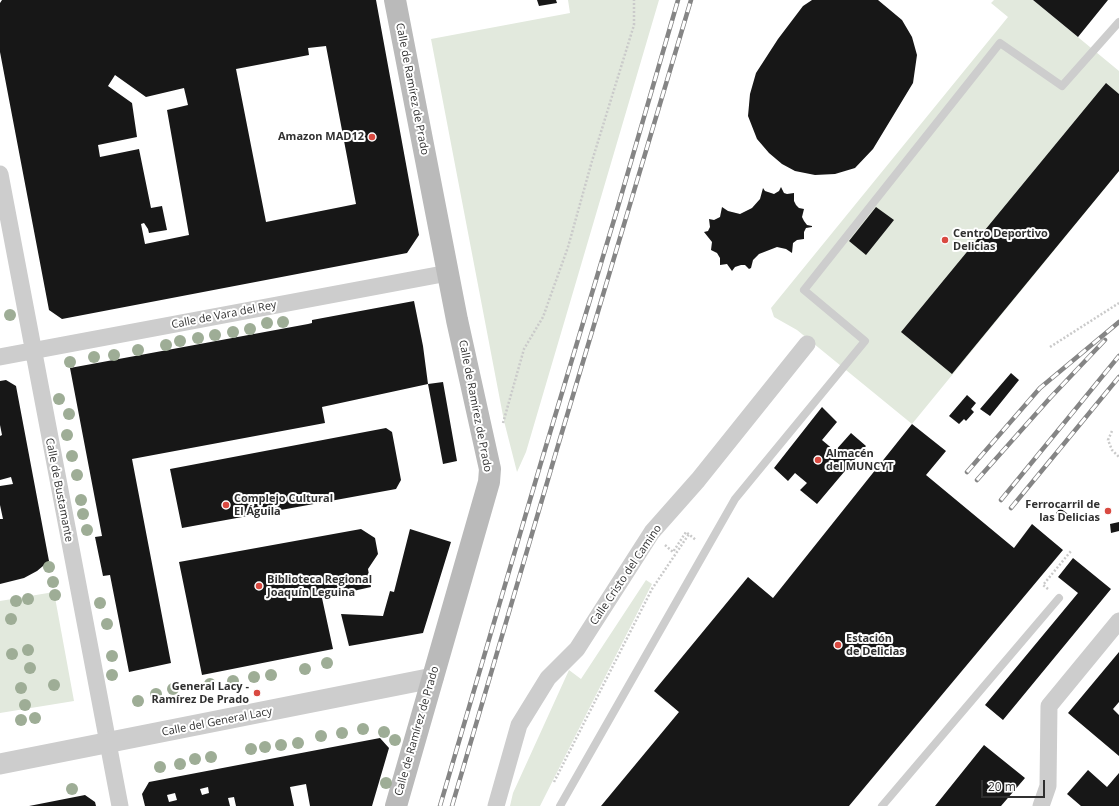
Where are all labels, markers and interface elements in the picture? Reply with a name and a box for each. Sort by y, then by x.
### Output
street label: Calle de Ramírez de Prado [393,22,431,156]
place label: Amazon MAD12 [278,130,364,144]
marker: Amazon MAD12 [367,132,377,142]
place label: Centro Deportivo Delicias [953,227,1048,253]
marker: Centro Deportivo Delicias [940,235,950,245]
street label: Calle de Vara del Rey [170,298,278,332]
street label: Calle de Ramírez de Prado [456,339,494,473]
street label: Calle de Bustamante [42,437,76,543]
place label: Almacén del MUNCYT [826,447,894,473]
marker: Almacén del MUNCYT [813,455,823,465]
place label: Complejo Cultural El Águila [234,492,333,518]
place label: Ferrocarril de las Delicias [1025,498,1100,524]
marker: Complejo Cultural El Águila [221,500,231,510]
marker: Ferrocarril de las Delicias [1103,506,1113,516]
street label: Calle Cristo del Camino [587,522,665,628]
place label: Biblioteca Regional Joaquín Leguina [267,573,372,599]
marker: Biblioteca Regional Joaquín Leguina [254,581,264,591]
place label: Estación de Delicias [846,632,905,658]
marker: Estación de Delicias [833,640,843,650]
street label: Calle de Ramírez de Prado [392,665,442,797]
place label: General Lacy - Ramírez De Prado [151,680,249,706]
marker: General Lacy - Ramírez De Prado [252,688,262,698]
street label: Calle del General Lacy [161,705,273,739]
scale bar [983,772,1047,798]
text: 20 m [988,778,1016,795]

